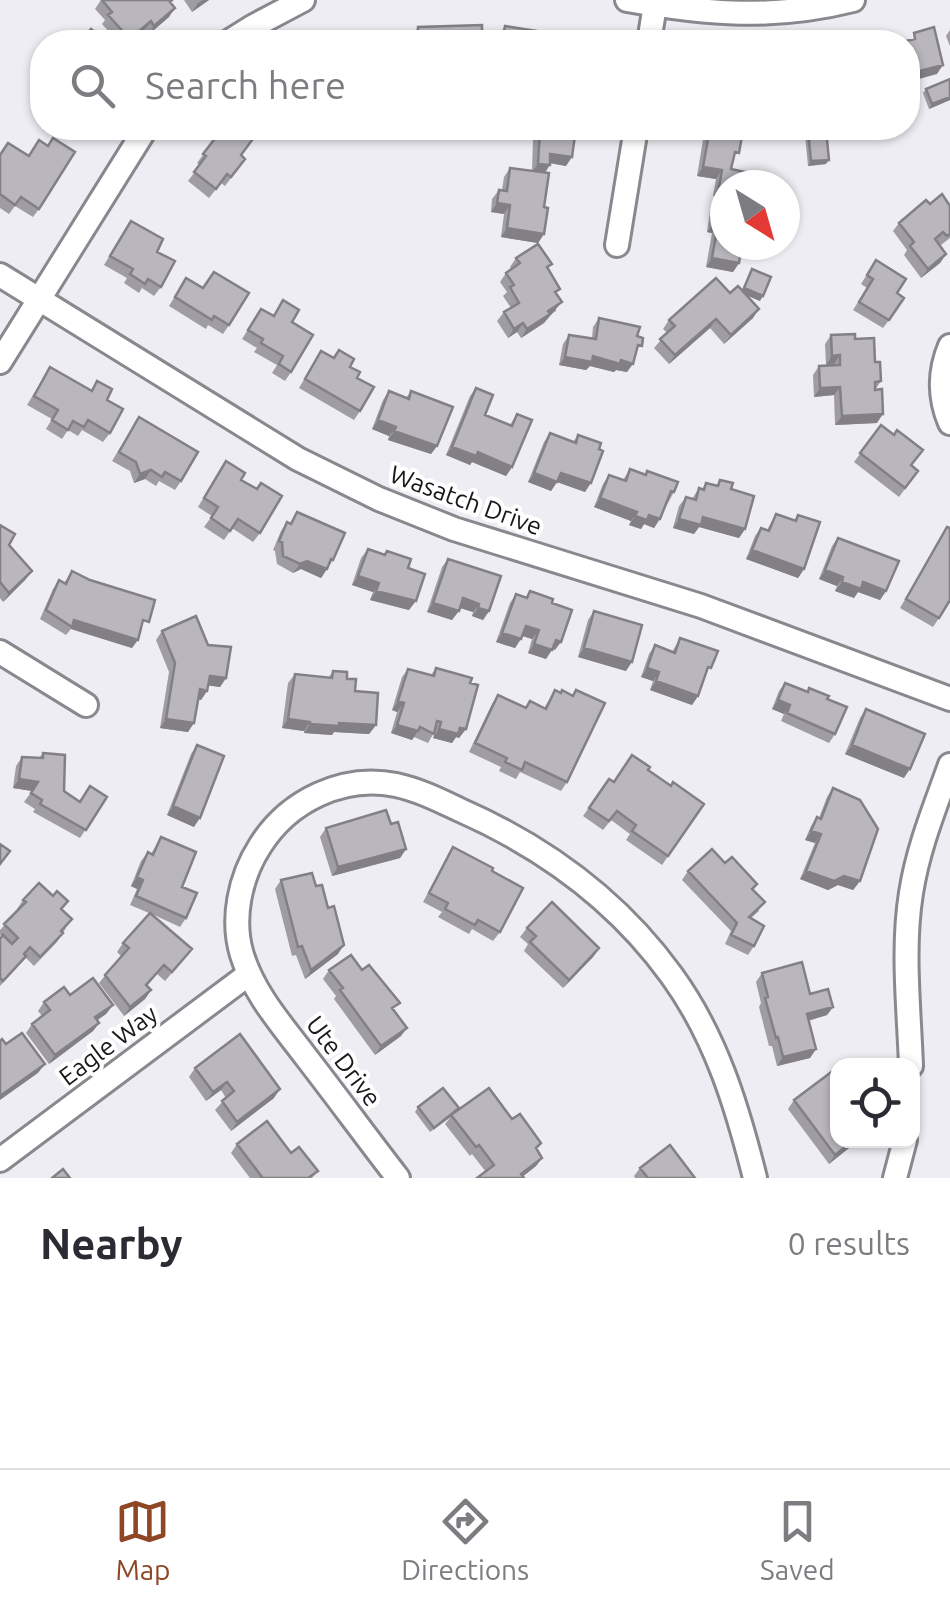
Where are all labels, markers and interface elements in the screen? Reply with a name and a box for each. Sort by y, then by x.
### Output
search box [30,30,920,140]
icon: search [65,58,120,113]
text: Search here [145,64,346,106]
north arrow [710,170,800,260]
street label: Wasatch Drive [386,460,546,540]
street label: Eagle Way [54,999,162,1091]
street label: Ute Drive [301,1010,387,1112]
map controls [830,1058,920,1148]
button: locate [830,1058,920,1148]
text: Nearby [40,1220,183,1267]
text: 0 results [788,1225,910,1261]
tab: Map [115,1494,171,1585]
tab: Directions [401,1494,529,1585]
tab: Saved [760,1494,835,1585]

